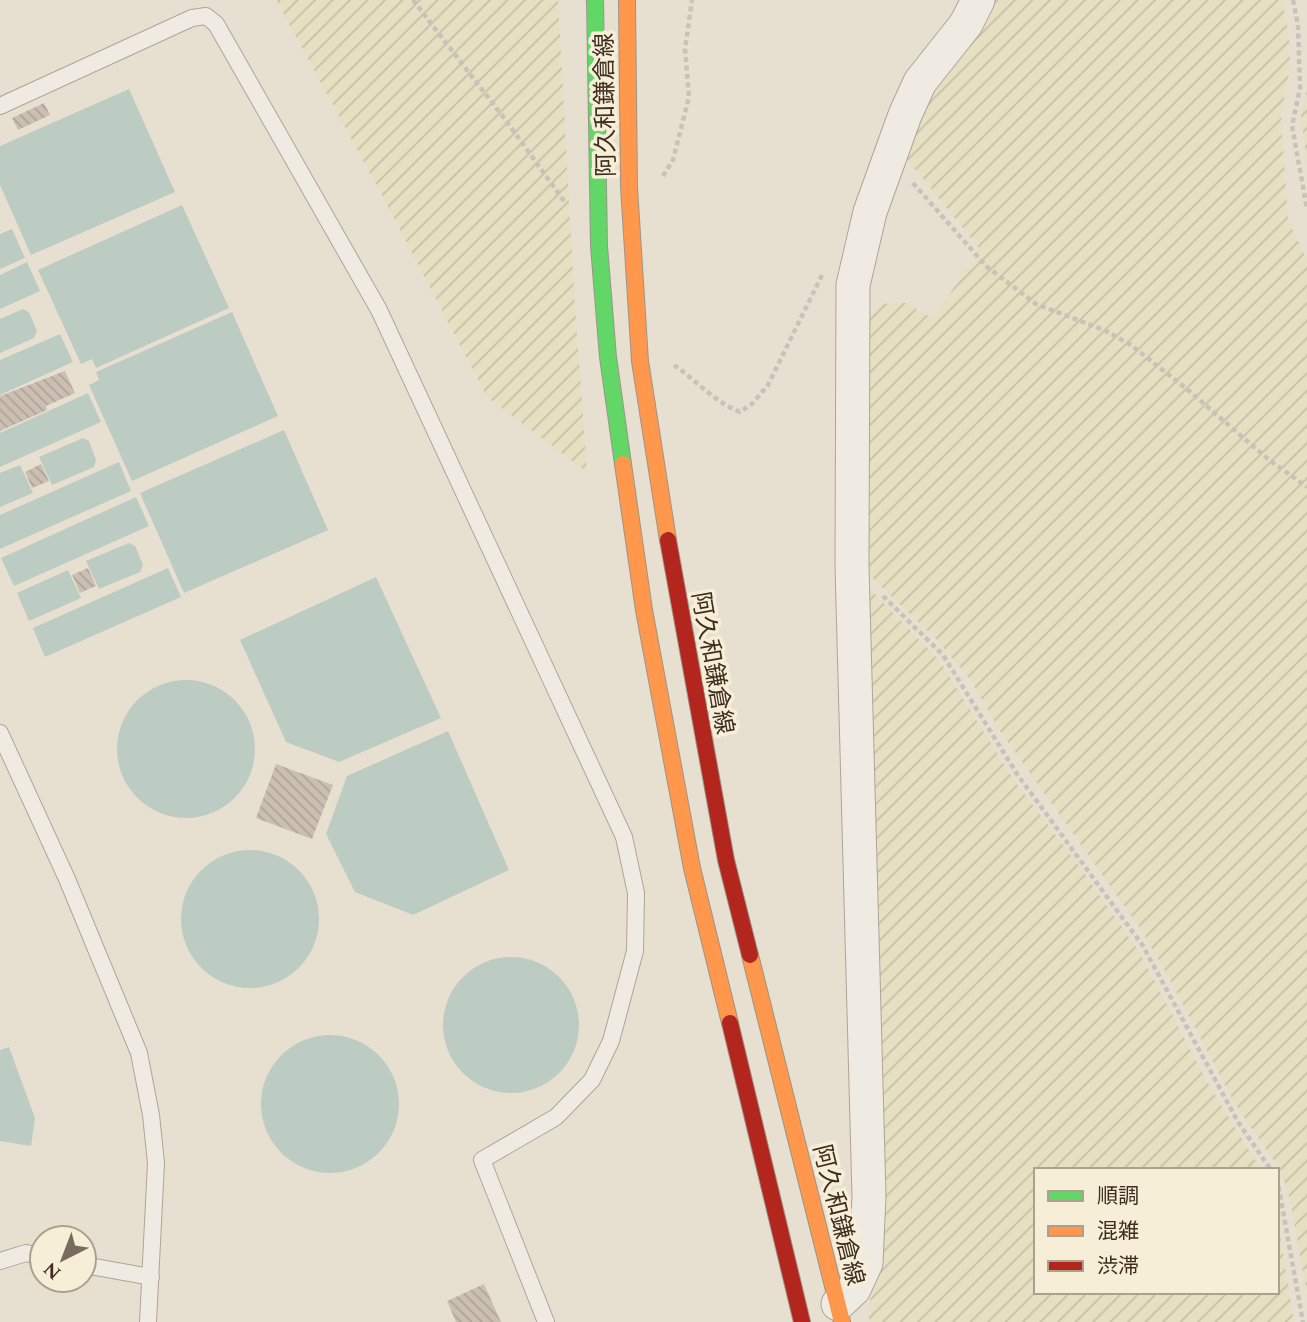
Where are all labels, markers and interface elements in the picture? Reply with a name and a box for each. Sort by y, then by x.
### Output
street label: 阿久和鎌倉線 [587,33,625,177]
street label: 阿久和鎌倉線 [682,589,742,737]
street label: 阿久和鎌倉線 [803,1141,873,1289]
legend [1034,1168,1279,1294]
text: 順調 [1097,1181,1139,1213]
text: 混雑 [1097,1216,1139,1248]
north arrow [28,1224,98,1294]
text: 渋滞 [1097,1251,1139,1283]
text: N [37,1255,68,1286]

